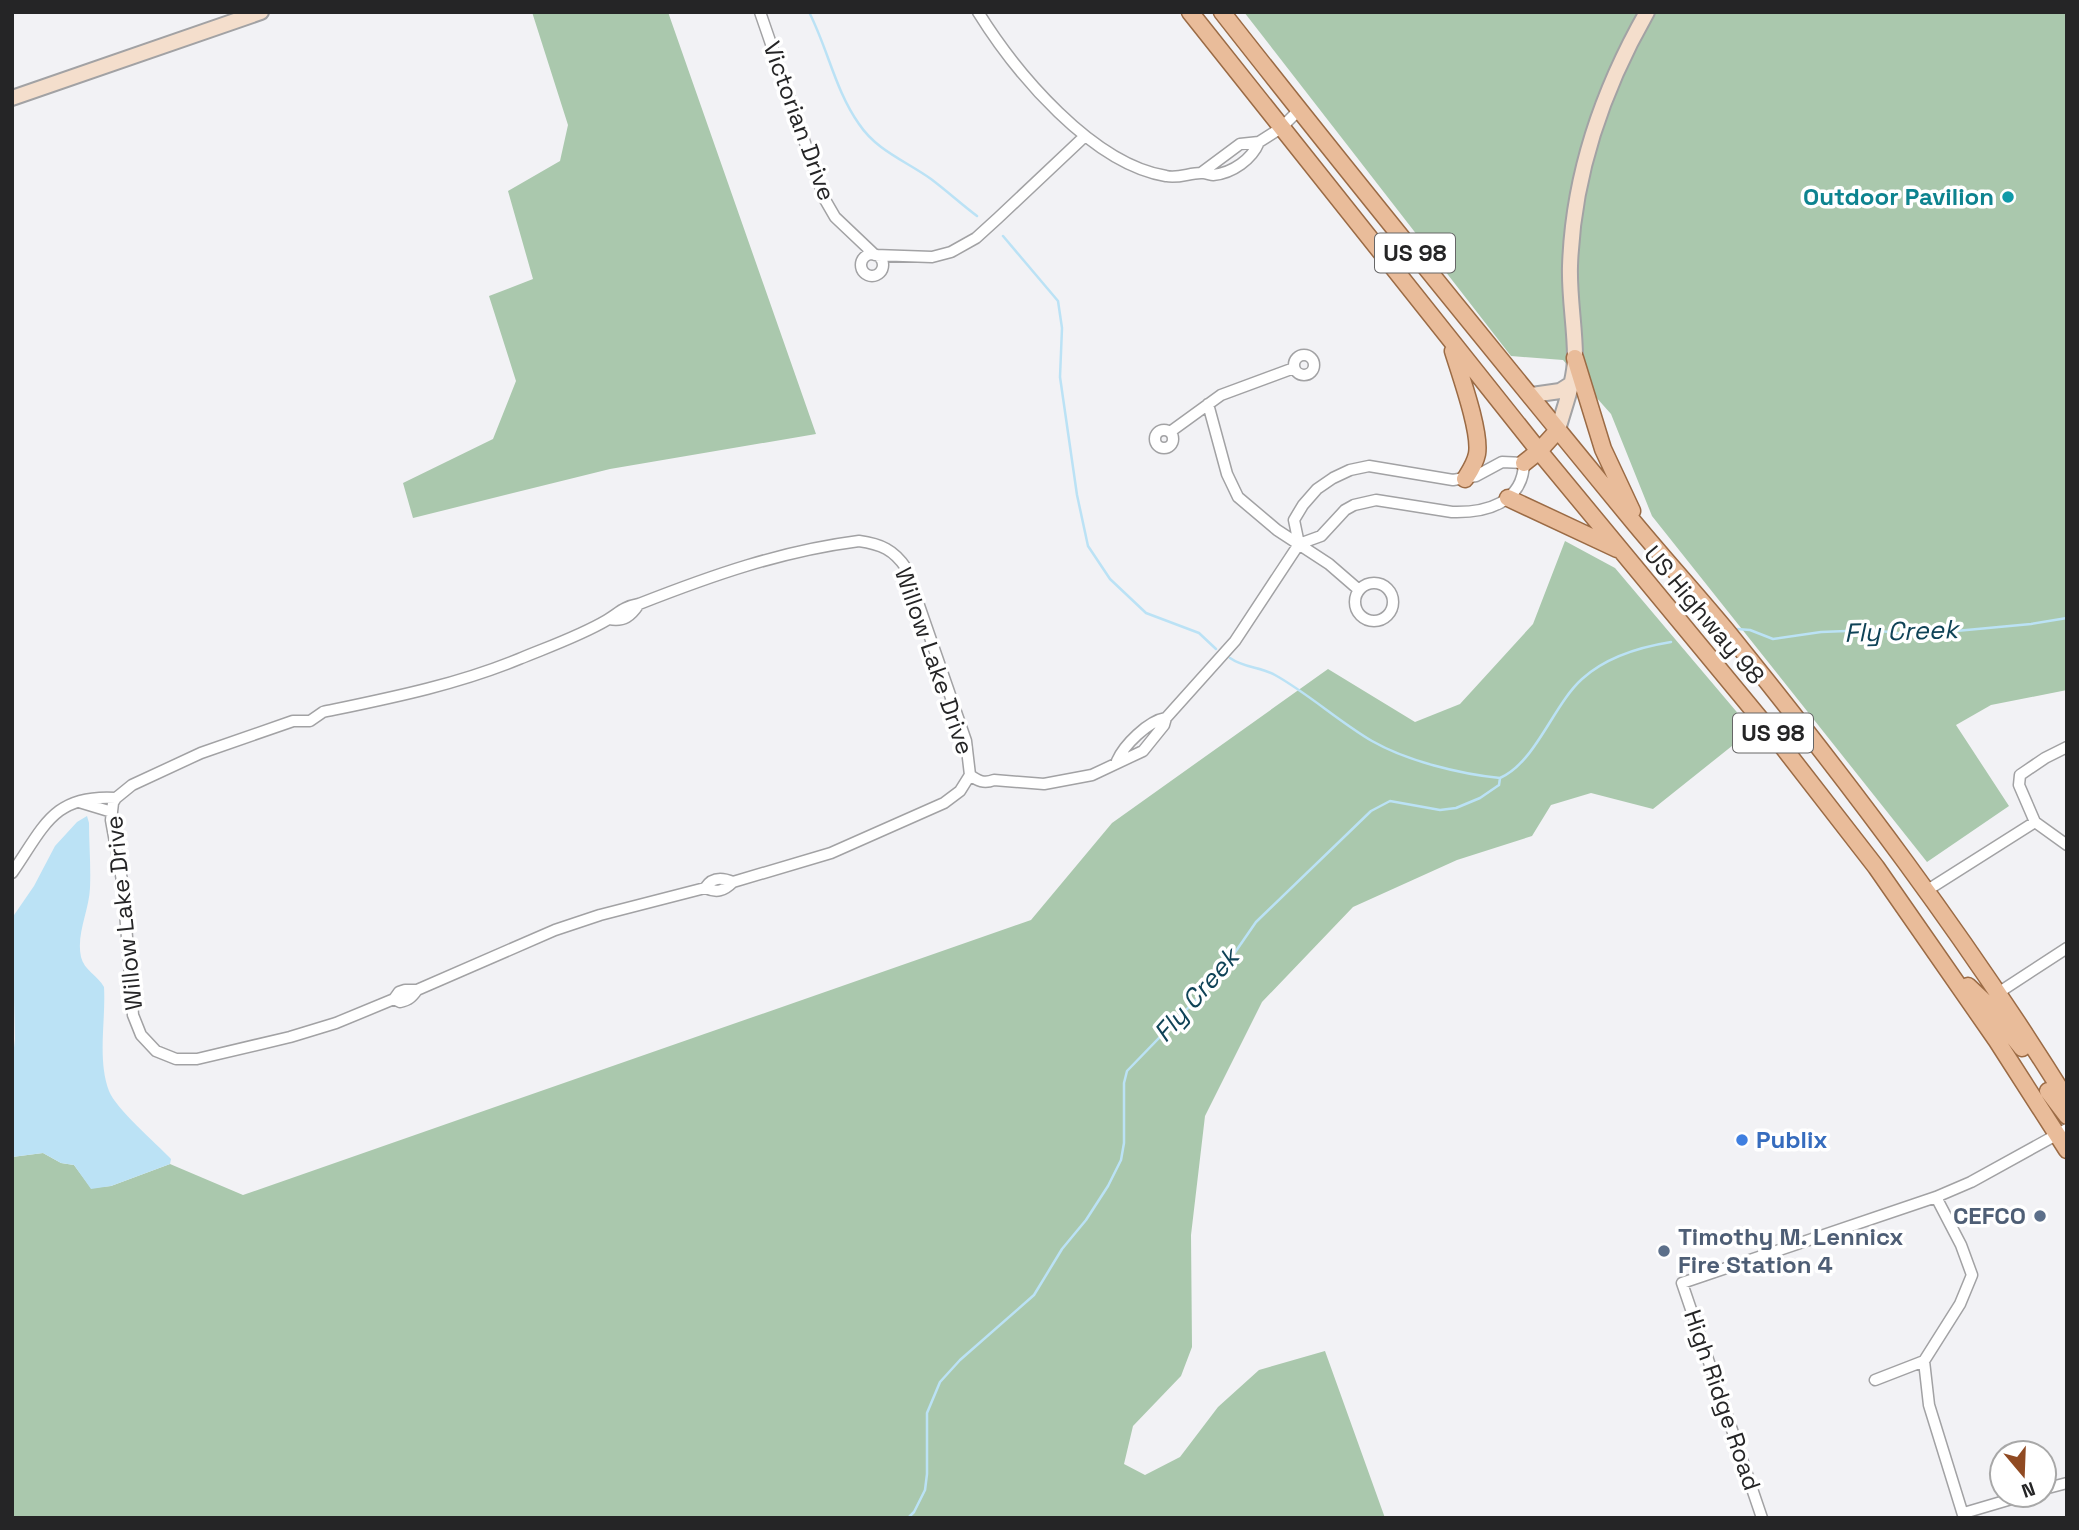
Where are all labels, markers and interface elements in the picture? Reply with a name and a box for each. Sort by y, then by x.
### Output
street label: Victorian Drive [756,37,843,205]
place label: Outdoor Pavilion [1803,181,1994,212]
marker: Outdoor Pavilion [2000,189,2016,205]
road number: US 98 [1375,234,1455,272]
street label: US Highway 98 [1637,539,1771,690]
street label: Willow Lake Drive [888,563,981,758]
water label: Fly Creek [1844,612,1961,650]
road number: US 98 [1733,713,1813,752]
street label: Willow Lake Drive [98,814,149,1012]
water label: Fly Creek [1146,939,1248,1049]
place label: Publix [1756,1124,1828,1155]
marker: Publix [1734,1132,1750,1148]
place label: CEFCO [1953,1200,2026,1231]
marker: CEFCO [2032,1208,2048,1224]
place label: Timothy M. Lennicx Fire Station 4 [1678,1221,1903,1280]
marker: Timothy M. Lennicx Fire Station 4 [1656,1243,1672,1259]
street label: High Ridge Road [1677,1305,1768,1494]
north arrow [1988,1439,2058,1509]
text: N [2018,1476,2038,1503]

